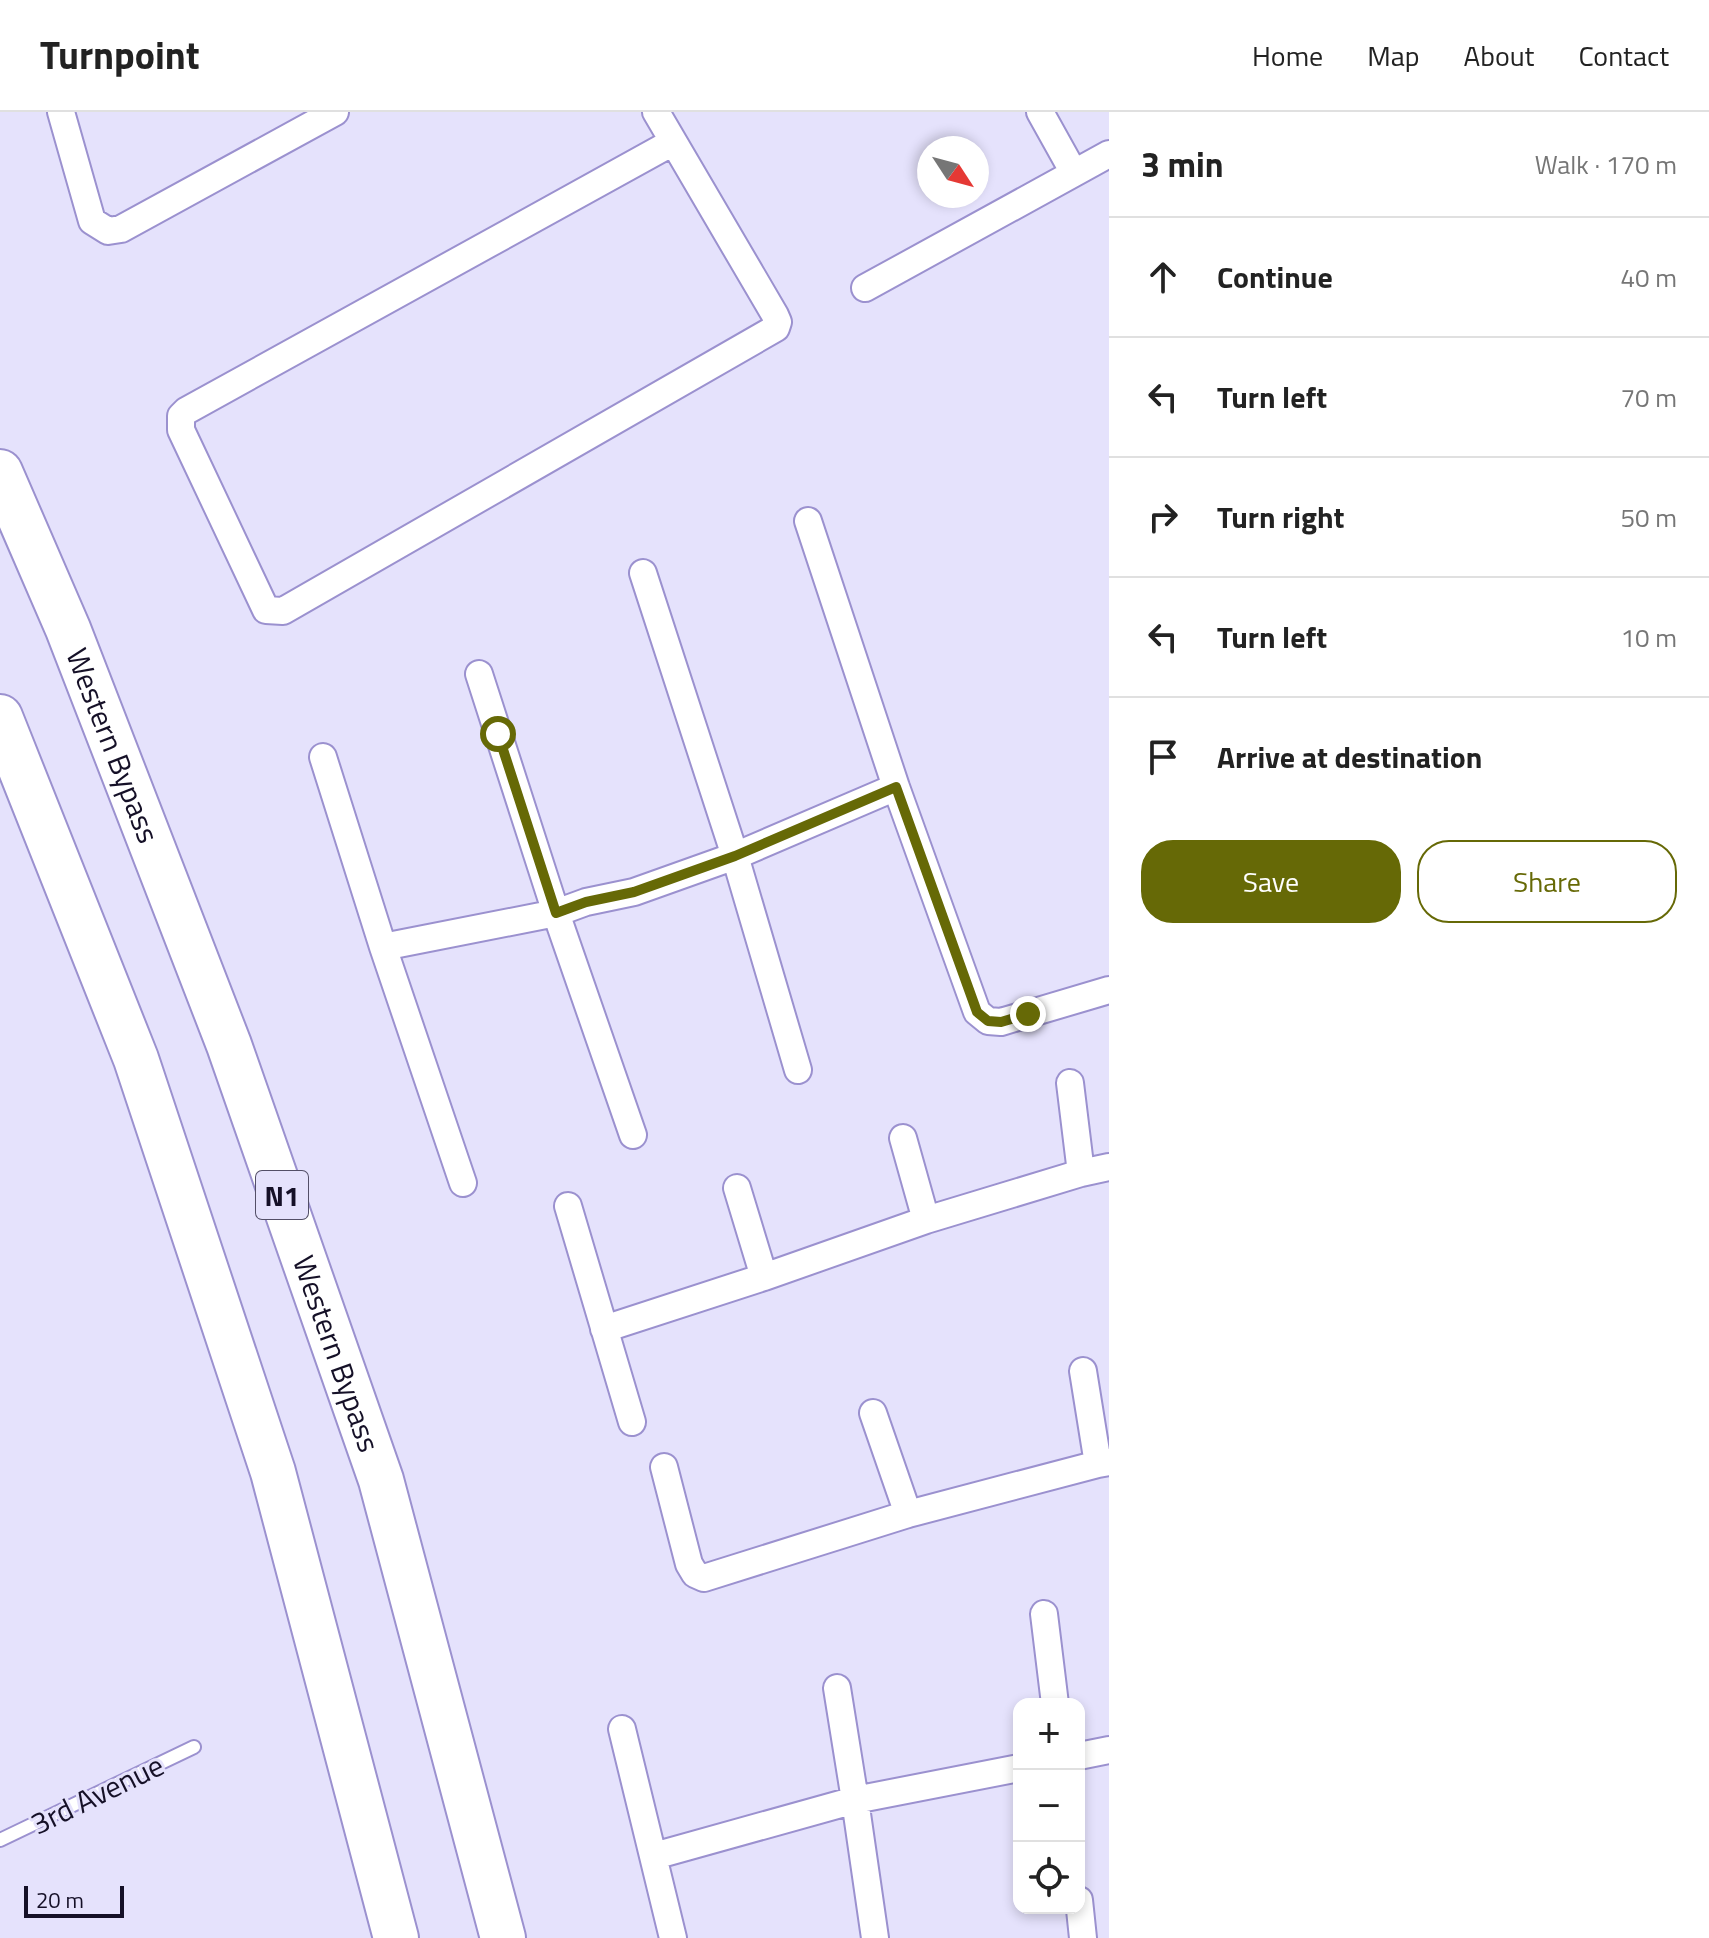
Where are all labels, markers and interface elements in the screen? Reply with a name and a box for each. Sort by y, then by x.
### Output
text: Turnpoint [40,26,200,84]
text: Home [1252,34,1323,77]
text: Map [1367,34,1420,77]
text: About [1464,34,1534,77]
text: Contact [1578,34,1669,77]
north arrow [917,136,989,208]
text: 3 min [1141,138,1224,190]
text: Walk · 170 m [1535,145,1677,184]
text: Continue [1217,254,1333,300]
icon: ahead [1141,255,1185,299]
text: 40 m [1620,258,1677,297]
text: Turn left [1217,374,1327,420]
icon: left [1141,375,1185,419]
text: 70 m [1620,378,1677,417]
text: Turn right [1217,494,1345,540]
icon: right [1141,495,1185,539]
text: 50 m [1620,498,1677,537]
text: Turn left [1217,614,1327,660]
icon: left [1141,615,1185,659]
text: 10 m [1620,618,1677,657]
street label: Western Bypass [55,641,172,850]
route start [480,716,516,752]
text: Arrive at destination [1217,734,1482,780]
icon: arrive [1141,735,1185,779]
button: Save [1141,840,1401,923]
button: Share [1417,840,1677,923]
route end [1010,996,1046,1032]
road number: N1 [256,1171,308,1219]
street label: Western Bypass [281,1249,392,1458]
map controls [1013,1698,1085,1914]
button: + [1013,1698,1085,1770]
street label: 3rd Avenue [23,1742,171,1846]
button: − [1013,1770,1085,1842]
button: locate [1013,1842,1085,1914]
scale bar [24,1882,124,1918]
text: 20 m [36,1883,84,1917]

